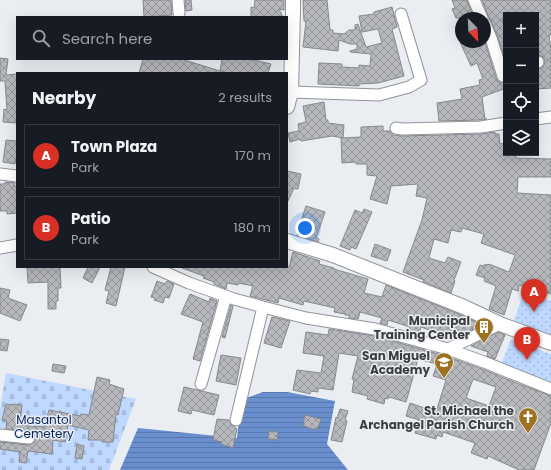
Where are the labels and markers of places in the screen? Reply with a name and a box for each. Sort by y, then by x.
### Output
pin: A [521,279,547,312]
place label: Municipal Training Center [374,312,470,343]
building icon: Municipal Training Center [473,316,495,344]
pin: B [514,327,540,360]
place label: San Miguel Academy [362,347,430,378]
school or university icon: San Miguel Academy [433,351,455,379]
place label: St. Michael the Archangel Parish Church [359,402,515,433]
church icon: St. Michael the Archangel Parish Church [517,406,539,434]

